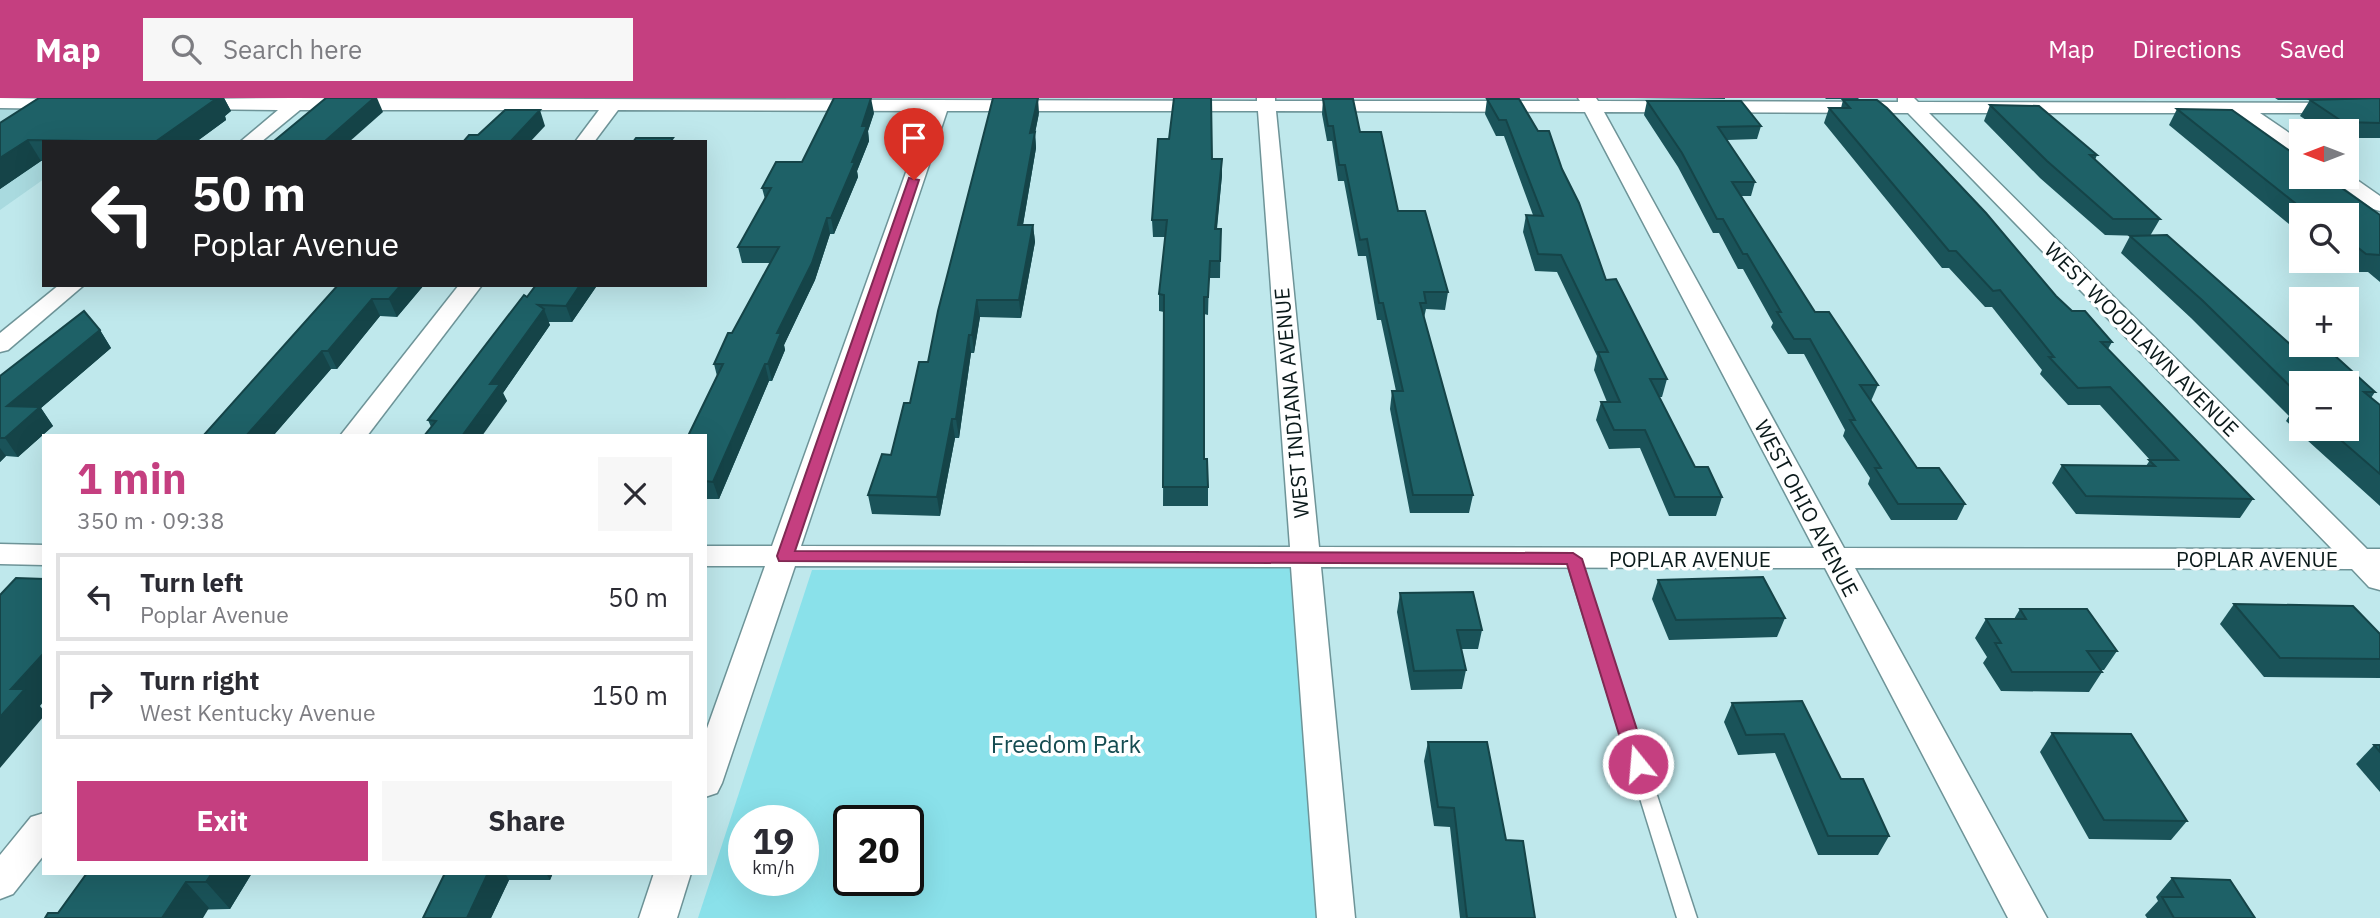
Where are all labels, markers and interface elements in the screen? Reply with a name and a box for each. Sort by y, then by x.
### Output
search box [143,18,633,81]
text: Map [35,28,101,71]
icon: search [167,30,205,68]
text: Search here [223,32,362,66]
text: Map [2048,33,2094,65]
text: Directions [2132,33,2242,65]
text: Saved [2280,33,2345,65]
pin [884,108,944,180]
icon: arrive [895,119,933,157]
north arrow [2289,119,2359,189]
map controls [2289,119,2359,441]
text: 50 m [192,161,306,224]
icon: left [77,168,168,259]
button: search [2289,203,2359,273]
text: Poplar Avenue [192,223,399,265]
street label: WEST WOODLAWN AVENUE [2039,236,2245,442]
street label: WEST INDIANA AVENUE [1267,287,1315,519]
button: + [2289,287,2359,357]
button: − [2289,371,2359,441]
street label: WEST OHIO AVENUE [1748,415,1866,601]
text: 1 min [77,451,187,506]
button: close [598,457,672,531]
text: 350 m · 09:38 [77,505,224,535]
street label: POPLAR AVENUE [1609,545,1771,573]
street label: POPLAR AVENUE [2176,545,2338,573]
text: Turn left [140,565,243,599]
icon: left [81,578,119,616]
text: 50 m [608,580,668,614]
text: Poplar Avenue [140,599,289,629]
text: Turn right [140,663,259,697]
icon: right [81,676,119,714]
text: 150 m [592,678,668,712]
text: West Kentucky Avenue [140,697,376,727]
position arrow [1601,727,1675,801]
park label: Freedom Park [991,728,1142,760]
button: Exit [77,781,368,861]
button: Share [382,781,672,861]
speed limit sign: 20 [833,805,924,896]
text: 19 [752,818,795,864]
text: km/h [752,856,795,879]

